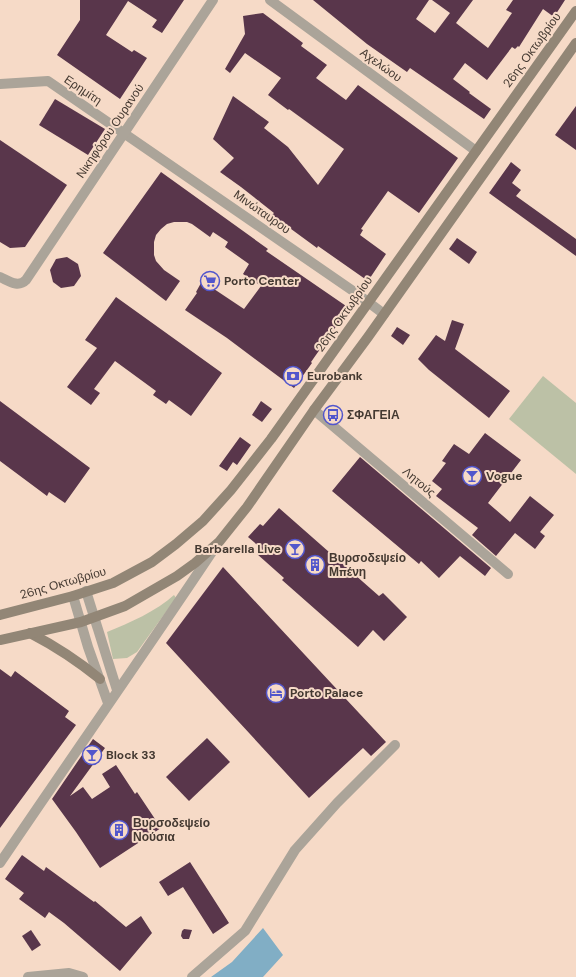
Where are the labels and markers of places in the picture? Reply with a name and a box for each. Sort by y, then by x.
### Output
supermarket icon: Porto Center [199,270,221,292]
place label: Porto Center [224,273,299,289]
bank icon: Eurobank [282,365,304,387]
place label: Eurobank [307,368,363,384]
bus stop icon: ΣΦΑΓΕΙΑ [322,404,344,426]
place label: ΣΦΑΓΕΙΑ [347,407,400,423]
bar icon: Vogue [461,465,483,487]
place label: Vogue [486,468,522,484]
bar icon: Barbarella Live [284,538,306,560]
place label: Barbarella Live [195,541,281,557]
place label: Βυρσοδεψείο Μπένη [329,550,406,580]
building icon: Βυρσοδεψείο Μπένη [304,554,326,576]
hotel icon: Porto Palace [265,682,287,704]
place label: Porto Palace [290,685,363,701]
bar icon: Block 33 [81,744,103,766]
place label: Block 33 [106,747,156,763]
place label: Βυρσοδεψείο Νούσια [133,815,210,845]
building icon: Βυρσοδεψείο Νούσια [108,819,130,841]

